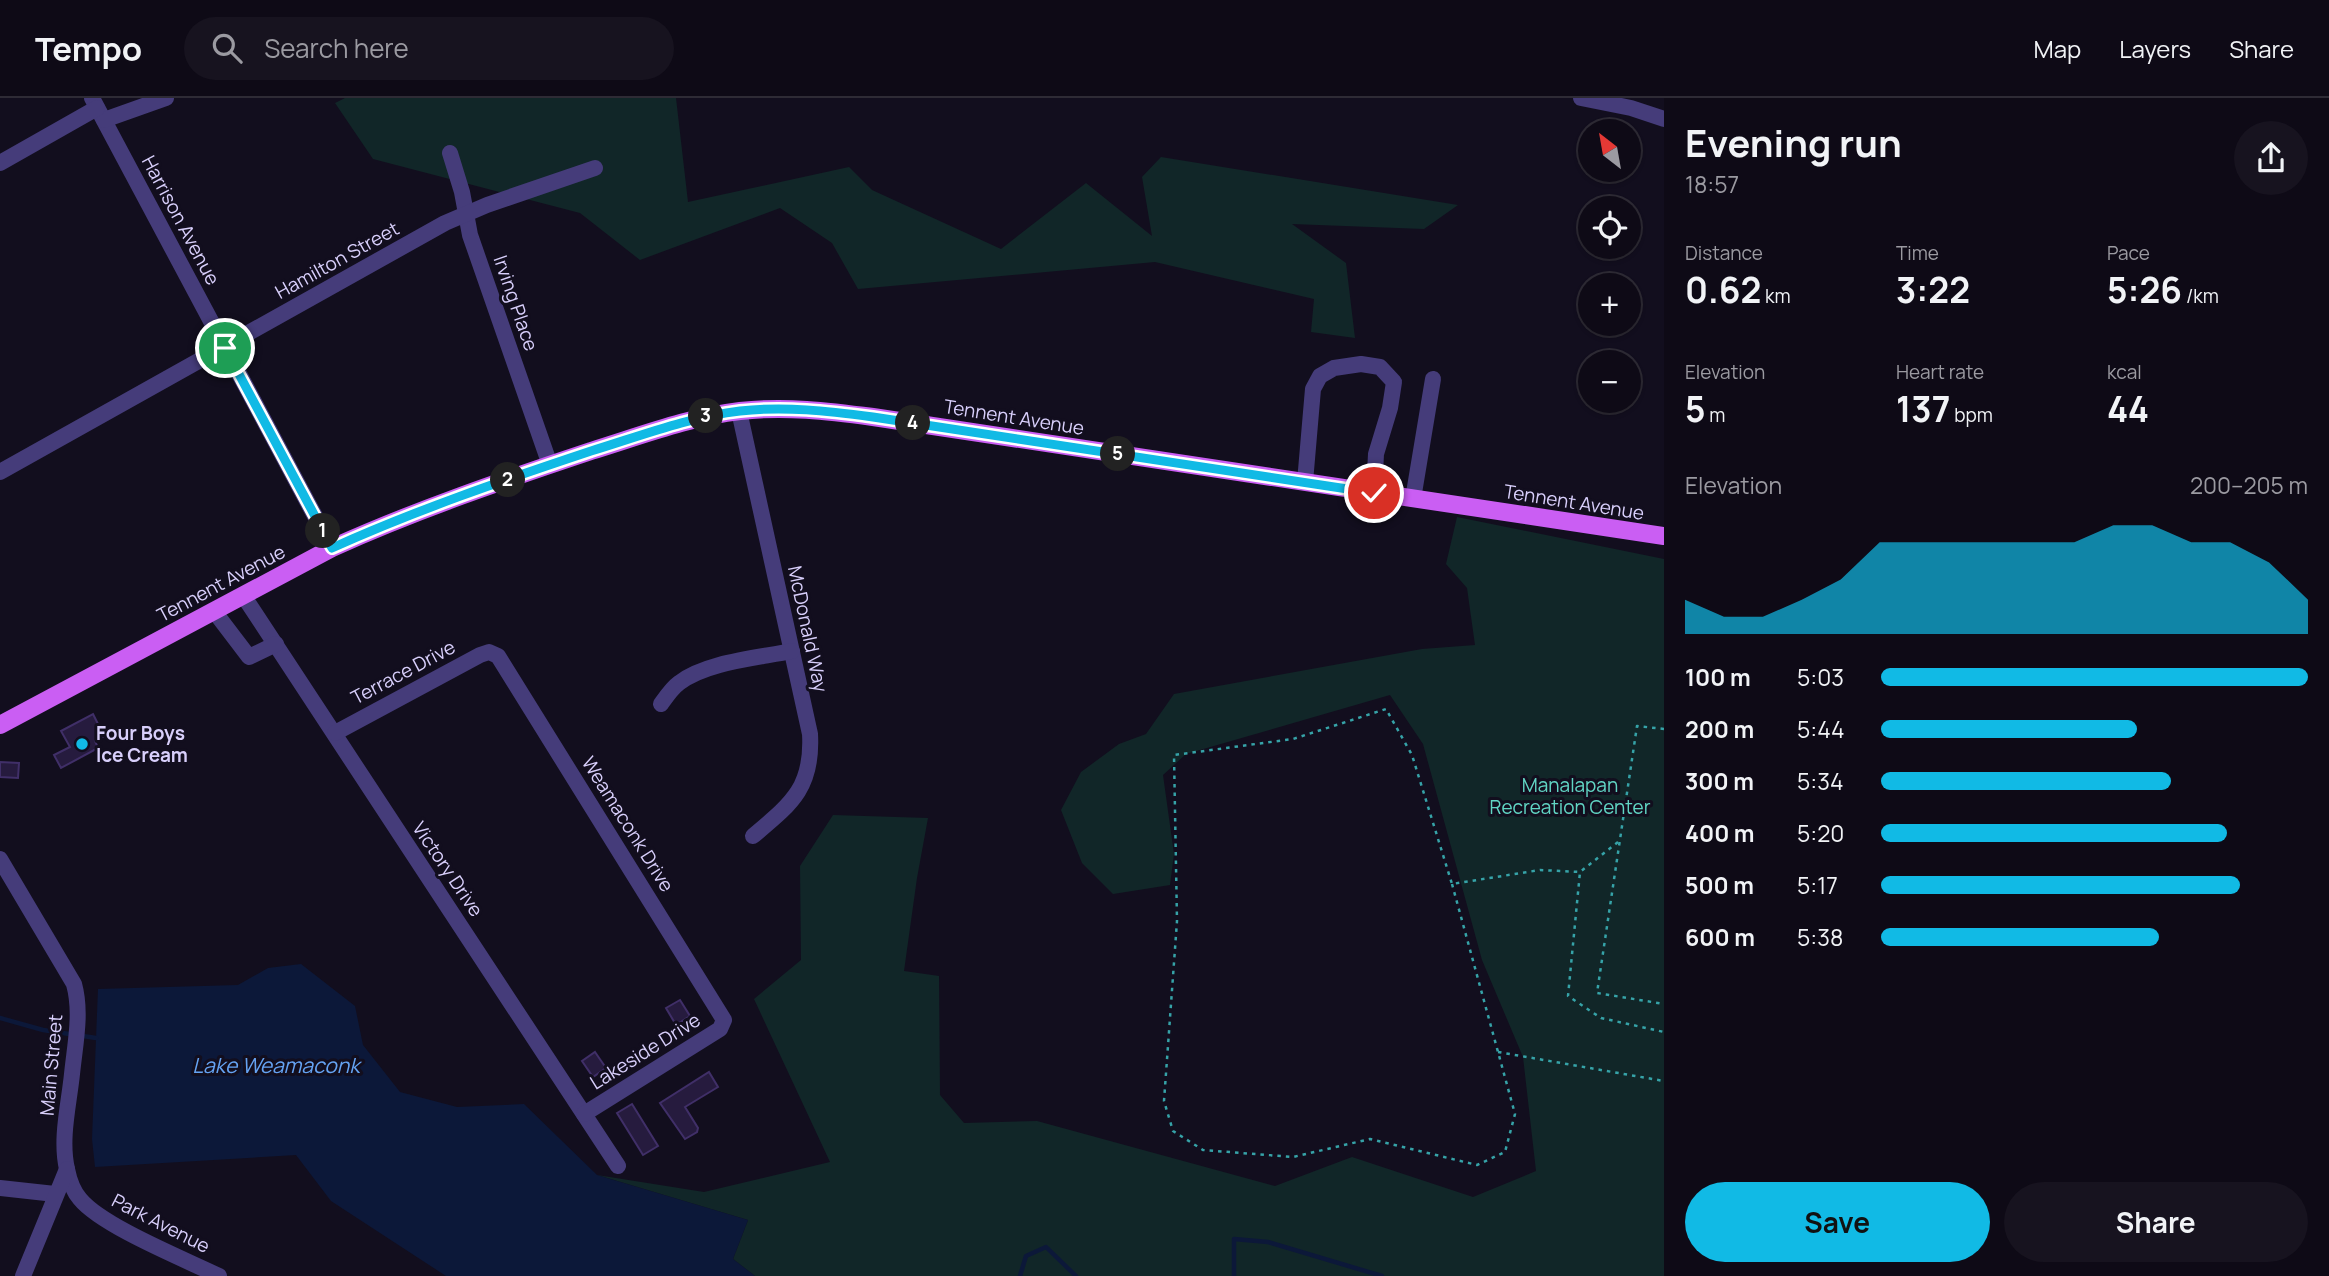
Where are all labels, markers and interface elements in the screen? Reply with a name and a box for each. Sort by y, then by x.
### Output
search box [184,17,674,80]
text: Tempo [35,26,142,71]
icon: search [208,29,246,67]
text: Search here [264,30,409,66]
text: Map [2034,32,2081,65]
text: Layers [2119,32,2191,65]
text: Share [2229,32,2294,65]
text: Evening run [1685,116,1902,168]
north arrow [1578,119,1642,182]
map controls [1578,119,1641,413]
button: share [2234,121,2308,195]
street label: Harrison Avenue [136,151,226,289]
text: 18:57 [1685,168,1739,200]
button: locate [1578,196,1641,259]
street label: Hamilton Street [270,215,404,305]
text: Distance [1685,240,1763,266]
text: Time [1896,240,1939,266]
text: Pace [2107,240,2150,266]
street label: Irving Place [488,252,544,354]
text: 0.62 [1685,266,1761,314]
text: 3:22 [1896,266,1970,314]
text: 5:26 [2107,266,2182,314]
button: + [1578,273,1641,336]
text: km [1761,283,1791,309]
text: /km [2182,283,2219,309]
pin [195,318,255,378]
icon: arrive [206,329,244,367]
button: − [1578,350,1641,413]
text: Elevation [1685,359,1765,385]
text: Heart rate [1896,359,1984,385]
text: kcal [2107,359,2142,385]
text: 5 [1685,385,1706,433]
text: 137 [1896,385,1950,433]
text: 44 [2107,385,2149,433]
street label: Tennent Avenue [942,393,1086,441]
pin: 3 [688,398,724,434]
text: 3 [700,402,711,428]
text: m [1706,402,1725,428]
text: bpm [1950,402,1993,428]
pin: 4 [895,406,930,440]
text: 4 [907,409,918,435]
pin: 5 [1100,436,1136,472]
text: 5 [1112,440,1123,466]
pin: 2 [490,462,526,498]
pin [1344,463,1404,523]
text: 2 [502,466,513,492]
text: Elevation [1685,469,1782,501]
text: 200–205 m [2190,469,2308,501]
icon: check [1355,474,1393,512]
street label: Tennent Avenue [1502,478,1646,526]
pin: 1 [306,514,340,548]
text: 1 [318,517,327,543]
street label: Tennent Avenue [152,538,290,628]
street label: McDonald Way [782,563,834,695]
street label: Terrace Drive [346,634,460,710]
text: 100 m [1685,661,1751,693]
text: 5:03 [1797,661,1844,693]
text: 200 m [1685,713,1754,745]
text: 5:44 [1797,713,1845,745]
place label: Four Boys Ice Cream [96,720,188,768]
marker: Four Boys Ice Cream [74,736,90,752]
street label: Weamaconk Drive [576,751,680,897]
text: 300 m [1685,765,1754,797]
text: 5:34 [1797,765,1843,797]
park label: Manalapan Recreation Center [1490,772,1651,820]
street label: Victory Drive [407,816,489,922]
text: 400 m [1685,817,1755,849]
text: 5:20 [1797,817,1844,849]
text: 500 m [1685,869,1754,901]
text: 5:17 [1797,869,1838,901]
text: 600 m [1685,921,1755,953]
text: 5:38 [1797,921,1843,953]
street label: Lakeside Drive [585,1007,705,1095]
street label: Main Street [34,1013,68,1117]
water label: Lake Weamaconk [192,1051,362,1079]
button: Save [1685,1182,1990,1262]
button: Share [2004,1182,2308,1262]
street label: Park Avenue [108,1187,214,1259]

